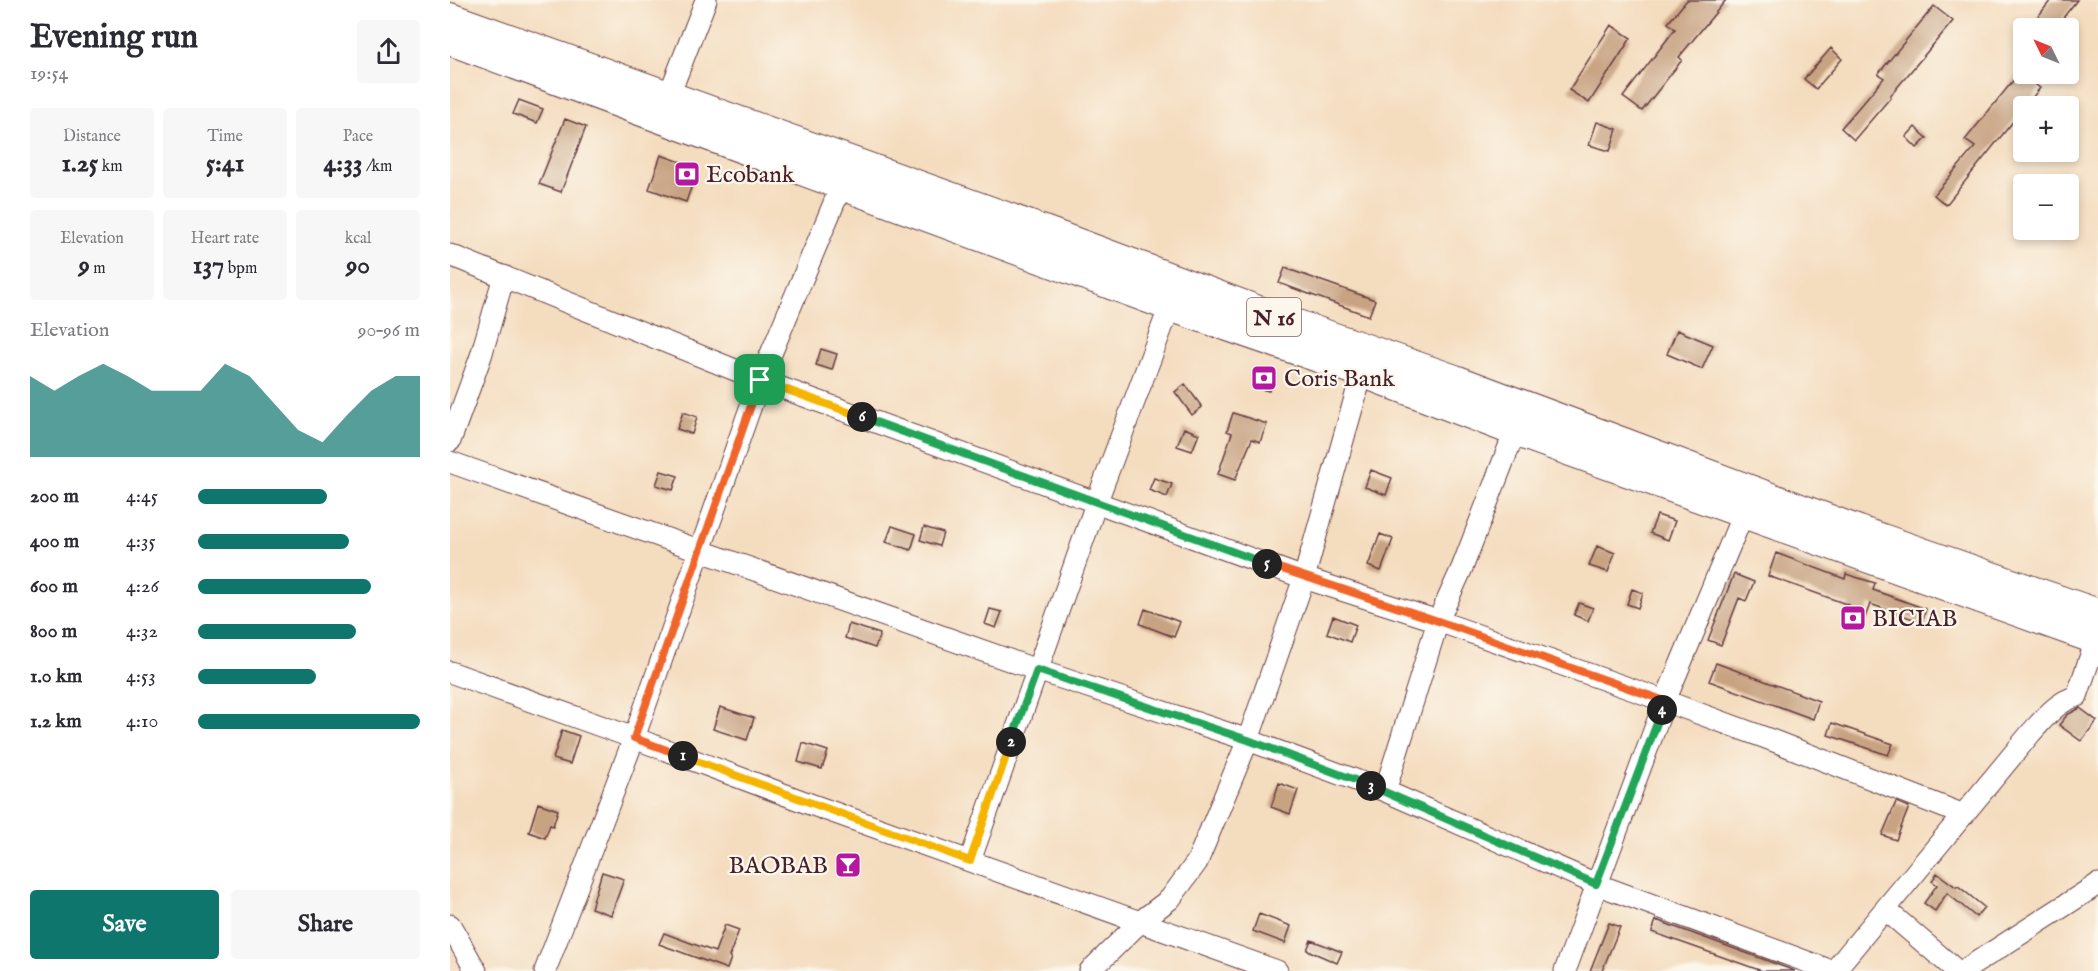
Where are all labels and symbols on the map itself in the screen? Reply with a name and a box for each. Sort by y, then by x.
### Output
north arrow [2013,18,2079,84]
bank icon: Ecobank [672,159,702,189]
place label: Ecobank [706,160,795,191]
road number: N 16 [1247,298,1301,336]
pin [734,354,785,405]
bank icon: Coris Bank [1249,363,1279,393]
place label: Coris Bank [1284,364,1395,395]
pin: 6 [847,402,877,432]
pin: 5 [1252,549,1282,579]
bank icon: BICIAB [1838,603,1868,633]
place label: BICIAB [1872,604,1957,635]
pin: 4 [1647,695,1677,725]
pin: 2 [996,727,1026,757]
pin: 1 [668,741,698,771]
pin: 3 [1356,771,1386,801]
bar icon: BAOBAB [833,850,863,880]
place label: BAOBAB [729,851,828,882]

